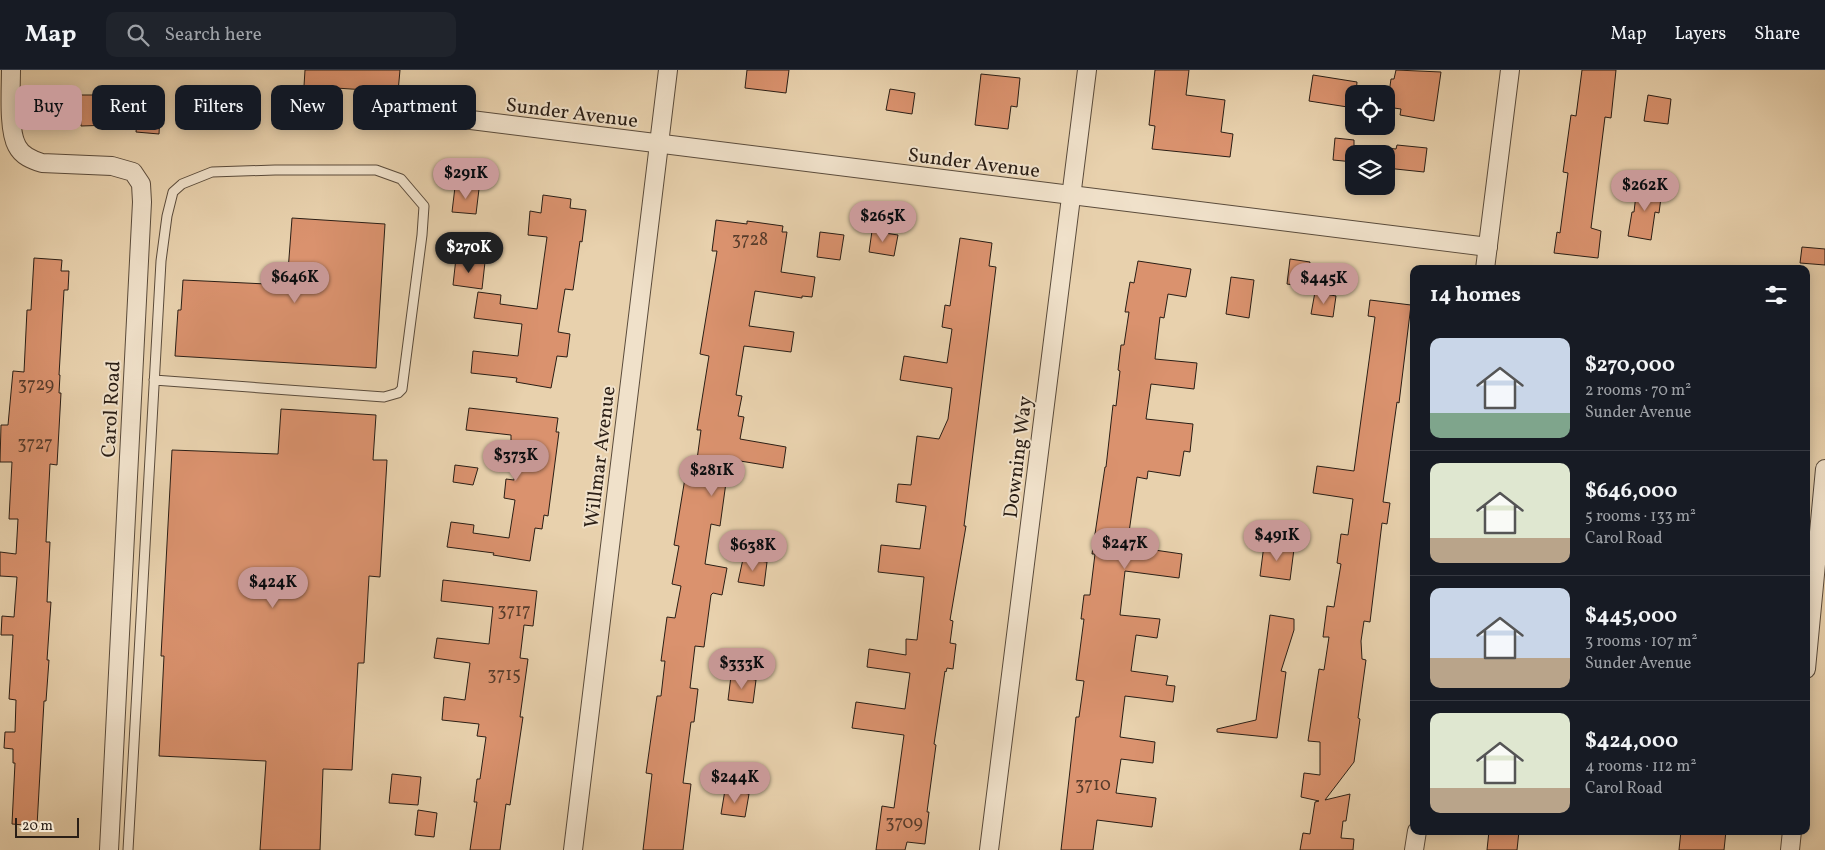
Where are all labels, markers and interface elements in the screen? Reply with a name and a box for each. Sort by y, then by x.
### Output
search box [106,12,456,57]
text: Map [25,18,76,52]
icon: search [124,21,152,49]
text: Search here [164,22,262,48]
text: Map [1610,22,1646,47]
text: Layers [1674,22,1726,47]
text: Share [1754,22,1800,47]
chip: Buy [15,85,82,130]
chip: Rent [92,85,165,130]
chip: Filters [175,85,261,130]
chip: New [271,85,343,130]
chip: Apartment [353,85,476,130]
map controls [1345,85,1395,195]
button: locate [1345,85,1395,135]
street label: Sunder Avenue [504,92,639,136]
street label: Sunder Avenue [906,142,1041,186]
button: layers [1345,145,1395,195]
pin: $291K [431,158,501,200]
text: $291K [444,163,488,185]
pin: $262K [1610,170,1680,212]
text: $262K [1622,175,1668,197]
pin: $265K [848,200,918,243]
text: $265K [860,206,906,228]
house number: 3728 [732,228,768,253]
pin: $270K [434,232,504,274]
text: $270K [446,237,492,259]
pin: $646K [260,262,330,304]
pin: $445K [1289,262,1359,305]
text: $646K [271,267,319,289]
text: $445K [1300,268,1348,290]
text: 14 homes [1430,281,1521,310]
icon: filters [1762,281,1790,309]
text: $270,000 [1585,351,1675,380]
icon: home [1470,358,1530,418]
street label: Carol Road [95,360,129,458]
house number: 3729 [18,373,54,398]
text: 2 rooms · 70 m² [1585,380,1691,402]
street label: Willmar Avenue [578,385,624,530]
street label: Downing Way [998,394,1040,520]
text: Sunder Avenue [1585,402,1691,424]
house number: 3727 [17,432,53,457]
pin: $373K [481,440,551,482]
text: $373K [494,445,538,467]
pin: $281K [677,454,747,497]
text: $281K [690,460,734,482]
text: $646,000 [1585,477,1677,506]
icon: home [1470,483,1530,543]
text: 5 rooms · 133 m² [1585,506,1696,528]
pin: $491K [1242,520,1312,562]
text: $491K [1254,525,1300,547]
pin: $247K [1090,528,1160,570]
text: Carol Road [1585,528,1663,550]
pin: $638K [718,530,788,572]
text: $247K [1102,533,1148,555]
text: $638K [730,535,776,557]
pin: $424K [238,566,308,609]
text: $424K [249,572,297,594]
house number: 3717 [497,599,531,624]
text: $445,000 [1585,602,1677,631]
icon: home [1470,608,1530,668]
text: 3 rooms · 107 m² [1585,631,1698,653]
pin: $333K [707,648,777,690]
text: $333K [720,653,764,675]
text: Sunder Avenue [1585,653,1691,675]
house number: 3715 [487,663,521,688]
text: $424,000 [1585,727,1678,756]
icon: home [1470,733,1530,793]
text: 4 rooms · 112 m² [1585,756,1696,778]
pin: $244K [700,762,770,804]
text: $244K [711,767,759,789]
house number: 3710 [1075,773,1111,798]
text: Carol Road [1585,778,1663,800]
house number: 3709 [885,811,923,836]
scale bar [15,815,79,838]
text: 20 m [22,817,53,836]

